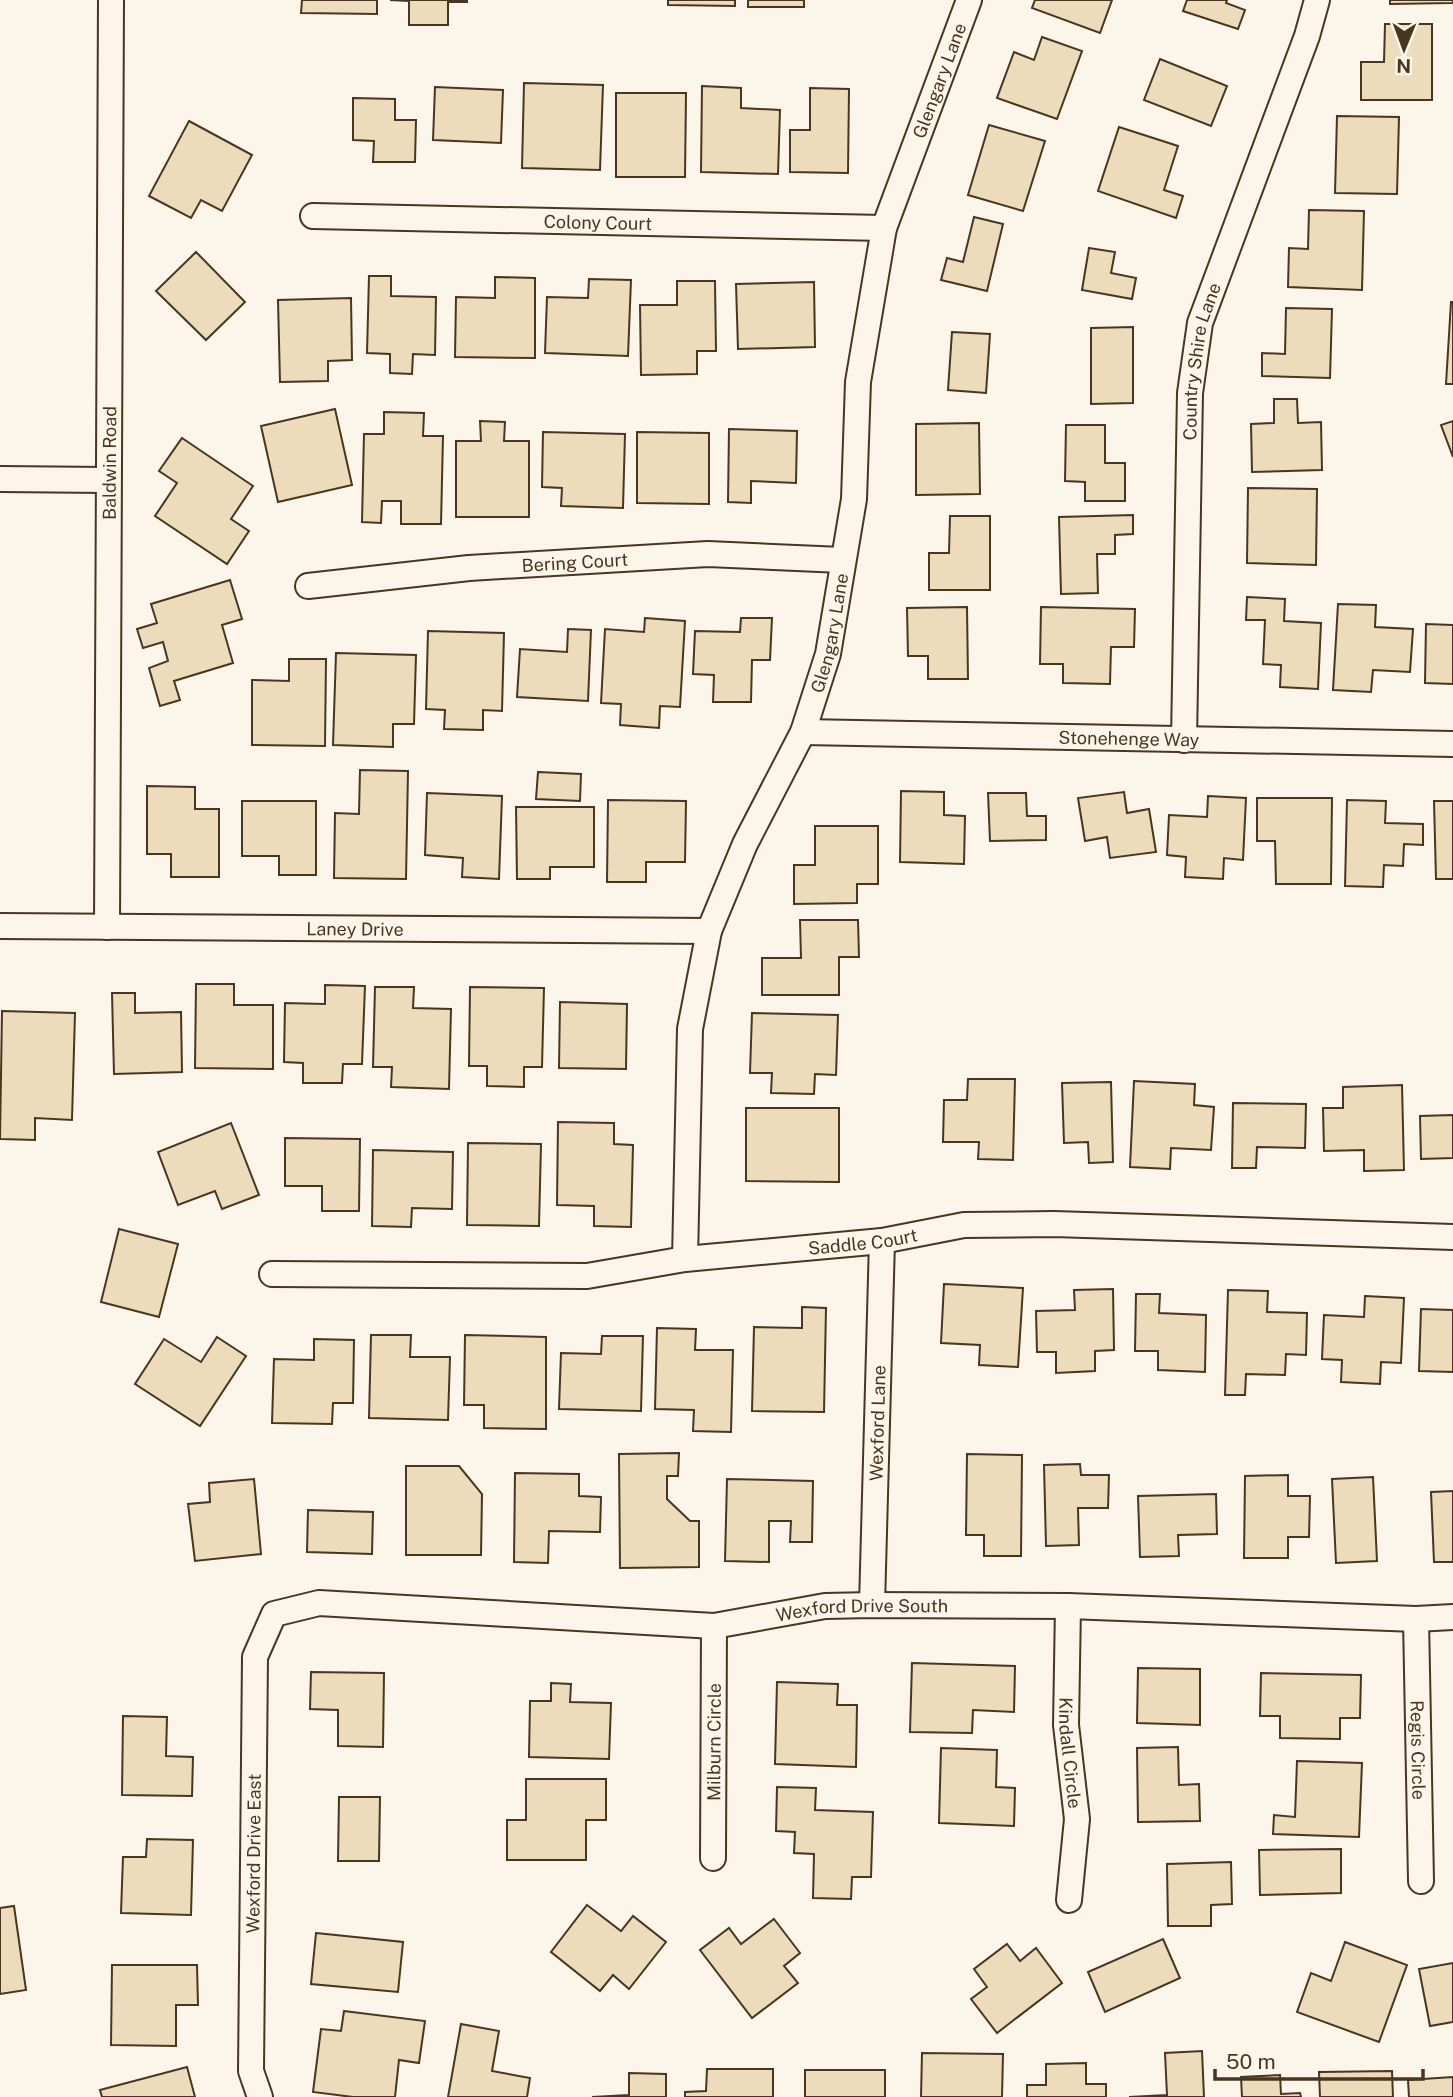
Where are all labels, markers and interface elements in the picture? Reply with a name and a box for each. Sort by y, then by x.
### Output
north arrow [1369,14,1439,84]
street label: Glengary Lane [908,20,970,141]
text: N [1396,55,1411,77]
street label: Colony Court [543,210,653,234]
street label: Country Shire Lane [1179,280,1225,440]
street label: Baldwin Road [98,406,120,520]
street label: Bering Court [521,548,629,575]
street label: Glengary Lane [806,572,852,695]
street label: Stonehenge Way [1058,726,1200,750]
street label: Laney Drive [306,918,404,939]
street label: Saddle Court [807,1224,919,1258]
street label: Wexford Lane [865,1365,889,1481]
street label: Wexford Drive South [774,1594,948,1625]
street label: Milburn Circle [703,1683,724,1801]
street label: Kindall Circle [1055,1697,1086,1810]
street label: Regis Circle [1407,1700,1430,1800]
street label: Wexford Drive East [242,1774,264,1933]
scale bar [1215,2038,1423,2082]
text: 50 m [1226,2049,1276,2074]

